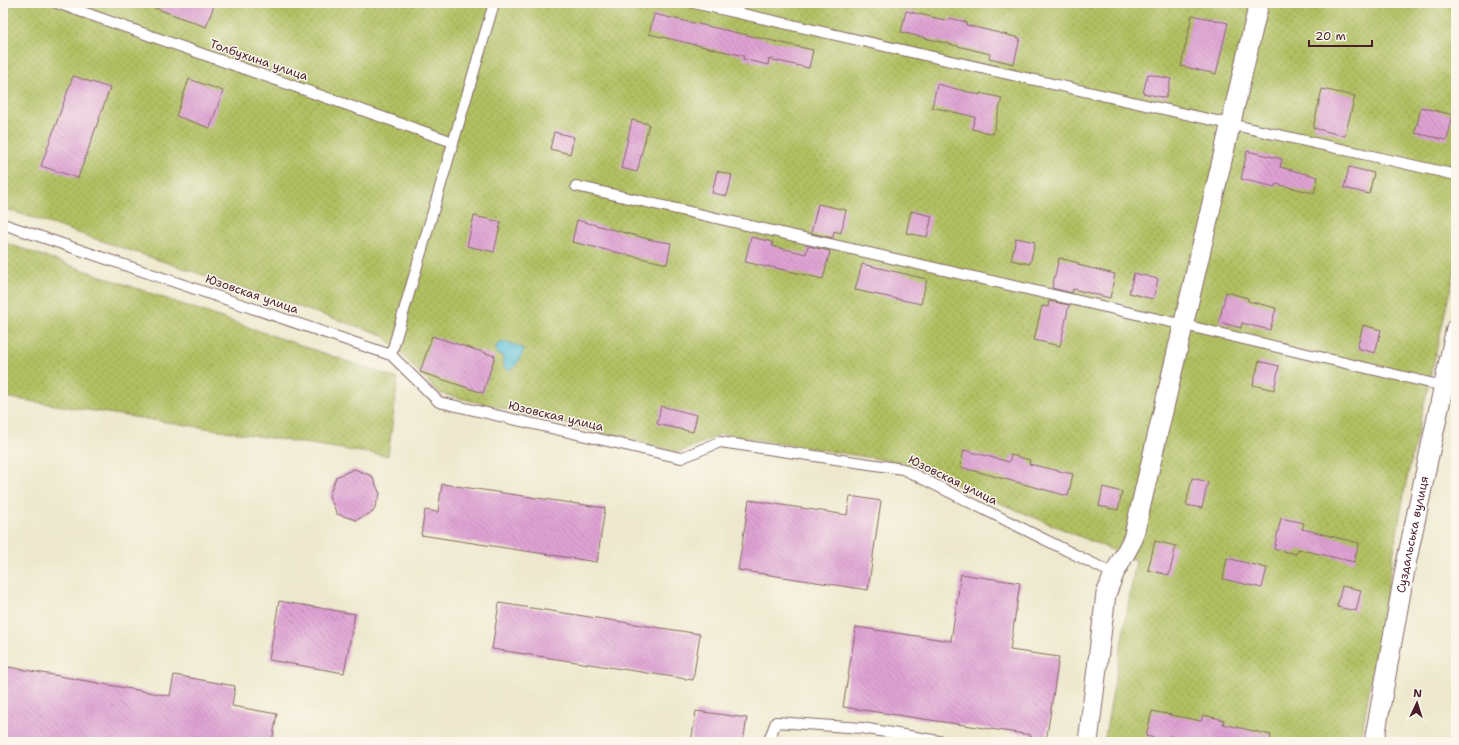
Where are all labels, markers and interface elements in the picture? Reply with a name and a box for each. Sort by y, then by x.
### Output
scale bar [1309,22,1372,48]
text: 20 m [1315,28,1346,44]
street label: Толбухина улица [208,36,311,84]
street label: Юзовская улица [203,271,301,318]
street label: Юзовская улица [507,397,606,435]
street label: Юзовская улица [906,451,1001,509]
street label: Суздальська вулиця [1393,475,1432,594]
north arrow [1397,683,1437,723]
text: N [1413,686,1423,701]

